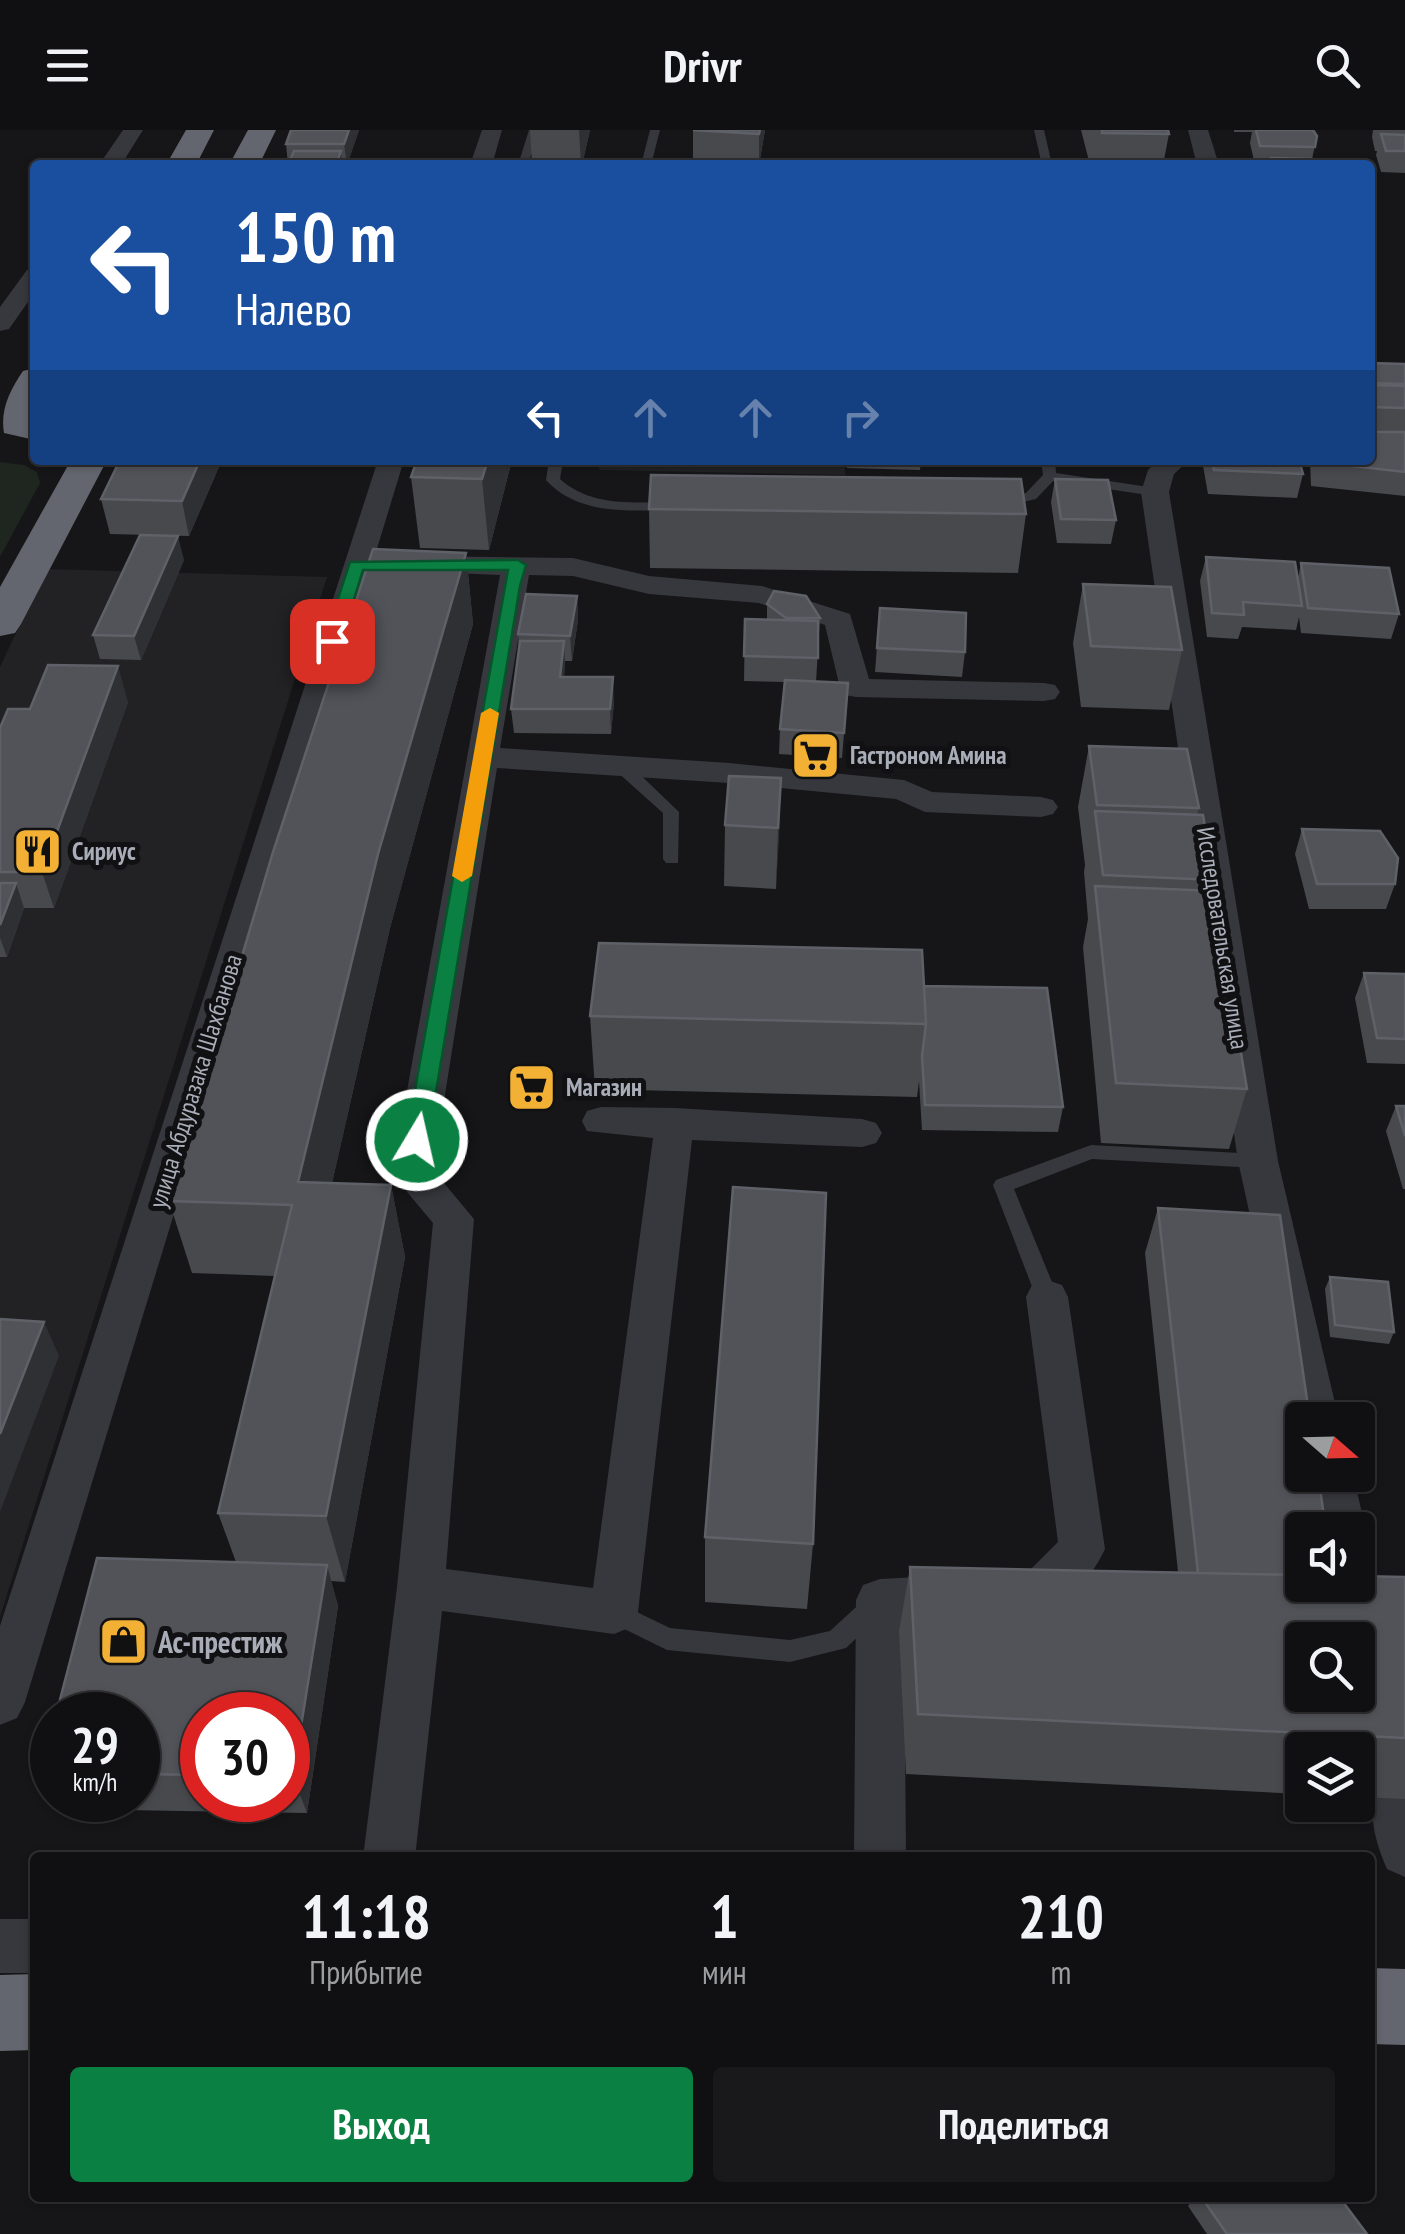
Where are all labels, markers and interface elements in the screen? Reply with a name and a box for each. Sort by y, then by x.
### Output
text: Drivr [663,36,742,94]
icon: menu [40,38,95,93]
icon: search [1310,38,1365,93]
text: 150 m [235,191,396,281]
icon: left [70,200,200,330]
text: Налево [235,279,352,337]
icon: left [518,390,573,445]
icon: ahead [623,390,678,445]
icon: ahead [728,390,783,445]
icon: right [833,390,888,445]
pin [290,599,375,684]
icon: arrive [305,614,360,669]
supermarket icon: Гастроном Амина [789,729,841,781]
place label: Гастроном Амина [850,739,1006,771]
restaurant icon: Сириус [11,825,63,877]
street label: Исследовательская улица [1190,825,1256,1051]
place label: Сириус [72,835,136,867]
street label: улица Абдуразака Шахбанова [141,950,249,1212]
supermarket icon: Магазин [505,1061,557,1113]
place label: Магазин [566,1071,642,1103]
position arrow [365,1088,469,1192]
north arrow [1285,1402,1375,1492]
map controls [1285,1402,1375,1822]
button: sound [1285,1512,1375,1602]
shop icon: Ас-престиж [97,1615,149,1667]
place label: Ас-престиж [157,1622,283,1661]
button: search [1285,1622,1375,1712]
speed limit sign: 30 [180,1692,310,1822]
text: 29 [71,1712,119,1777]
button: layers [1285,1732,1375,1822]
text: km/h [73,1766,117,1798]
text: 11:18 [301,1877,431,1955]
text: 1 [710,1877,739,1955]
text: 210 [1018,1877,1104,1955]
text: Прибытие [309,1951,423,1993]
text: мин [702,1951,747,1993]
text: m [1050,1951,1071,1993]
button: Выход [70,2067,693,2182]
button: Поделиться [713,2067,1335,2182]

